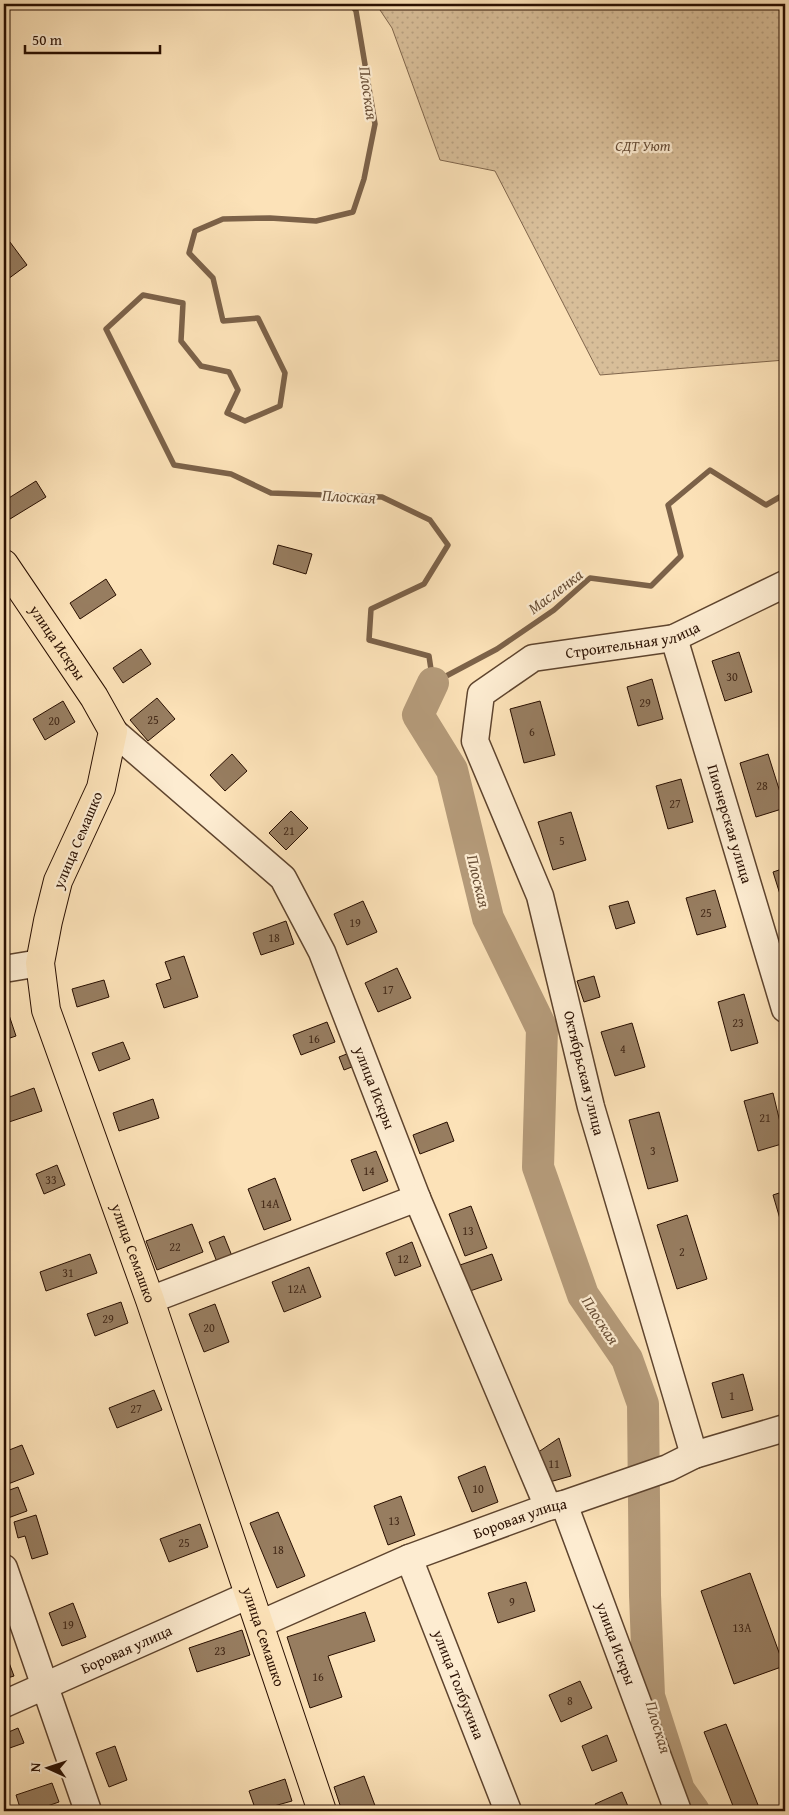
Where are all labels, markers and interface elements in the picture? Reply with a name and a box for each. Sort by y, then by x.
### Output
scale bar [25,22,160,54]
text: 50 m [32,29,63,50]
water label: Плоская [353,65,385,122]
park label: СДТ Уют [615,135,671,156]
water label: Плоская [321,483,377,509]
water label: Масленка [522,562,588,620]
street label: улица Искры [24,600,91,685]
street label: Строительная улица [564,616,704,663]
house number: 30 [726,668,738,685]
house number: 29 [639,694,651,711]
house number: 25 [147,711,159,728]
house number: 20 [48,712,60,729]
house number: 6 [529,723,535,740]
street label: Пионерская улица [702,762,758,887]
house number: 28 [756,777,768,794]
street label: улица Семашко [47,788,108,893]
house number: 27 [669,795,681,812]
house number: 21 [283,822,295,839]
house number: 5 [559,832,565,849]
water label: Плоская [461,852,497,910]
house number: 25 [700,904,712,921]
house number: 19 [349,914,361,931]
house number: 18 [268,929,280,946]
house number: 17 [382,981,394,998]
street label: Октябрьская улица [559,1008,610,1138]
house number: 23 [732,1014,744,1031]
house number: 16 [308,1030,320,1047]
house number: 4 [620,1040,626,1057]
street label: улица Искры [349,1042,401,1133]
house number: 21 [759,1109,771,1126]
house number: 3 [650,1142,656,1159]
house number: 14 [363,1162,375,1179]
house number: 33 [45,1171,57,1188]
house number: 14А [261,1195,280,1212]
street label: улица Семашко [106,1200,161,1306]
house number: 13 [462,1222,474,1239]
house number: 22 [169,1238,181,1255]
house number: 2 [679,1243,685,1260]
house number: 12 [397,1250,409,1267]
house number: 31 [62,1264,74,1281]
house number: 12А [288,1280,307,1297]
water label: Плоская [576,1291,626,1349]
house number: 29 [102,1310,114,1327]
house number: 20 [203,1319,215,1336]
house number: 1 [729,1387,735,1404]
house number: 27 [130,1400,142,1417]
house number: 11 [548,1455,560,1472]
house number: 10 [472,1480,484,1497]
street label: Боровая улица [470,1493,569,1544]
house number: 13 [388,1512,400,1529]
house number: 25 [178,1534,190,1551]
house number: 18 [272,1541,284,1558]
street label: улица Семашко [237,1583,290,1689]
house number: 9 [509,1593,515,1610]
street label: улица Искры [591,1598,642,1688]
house number: 19 [62,1616,74,1633]
street label: Боровая улица [77,1619,176,1679]
house number: 13А [733,1619,752,1636]
street label: улица Толбухина [428,1626,490,1743]
house number: 23 [214,1642,226,1659]
house number: 16 [312,1668,324,1685]
house number: 8 [567,1692,573,1709]
water label: Плоская [640,1698,678,1756]
north arrow [22,1742,72,1792]
text: N [25,1761,45,1773]

